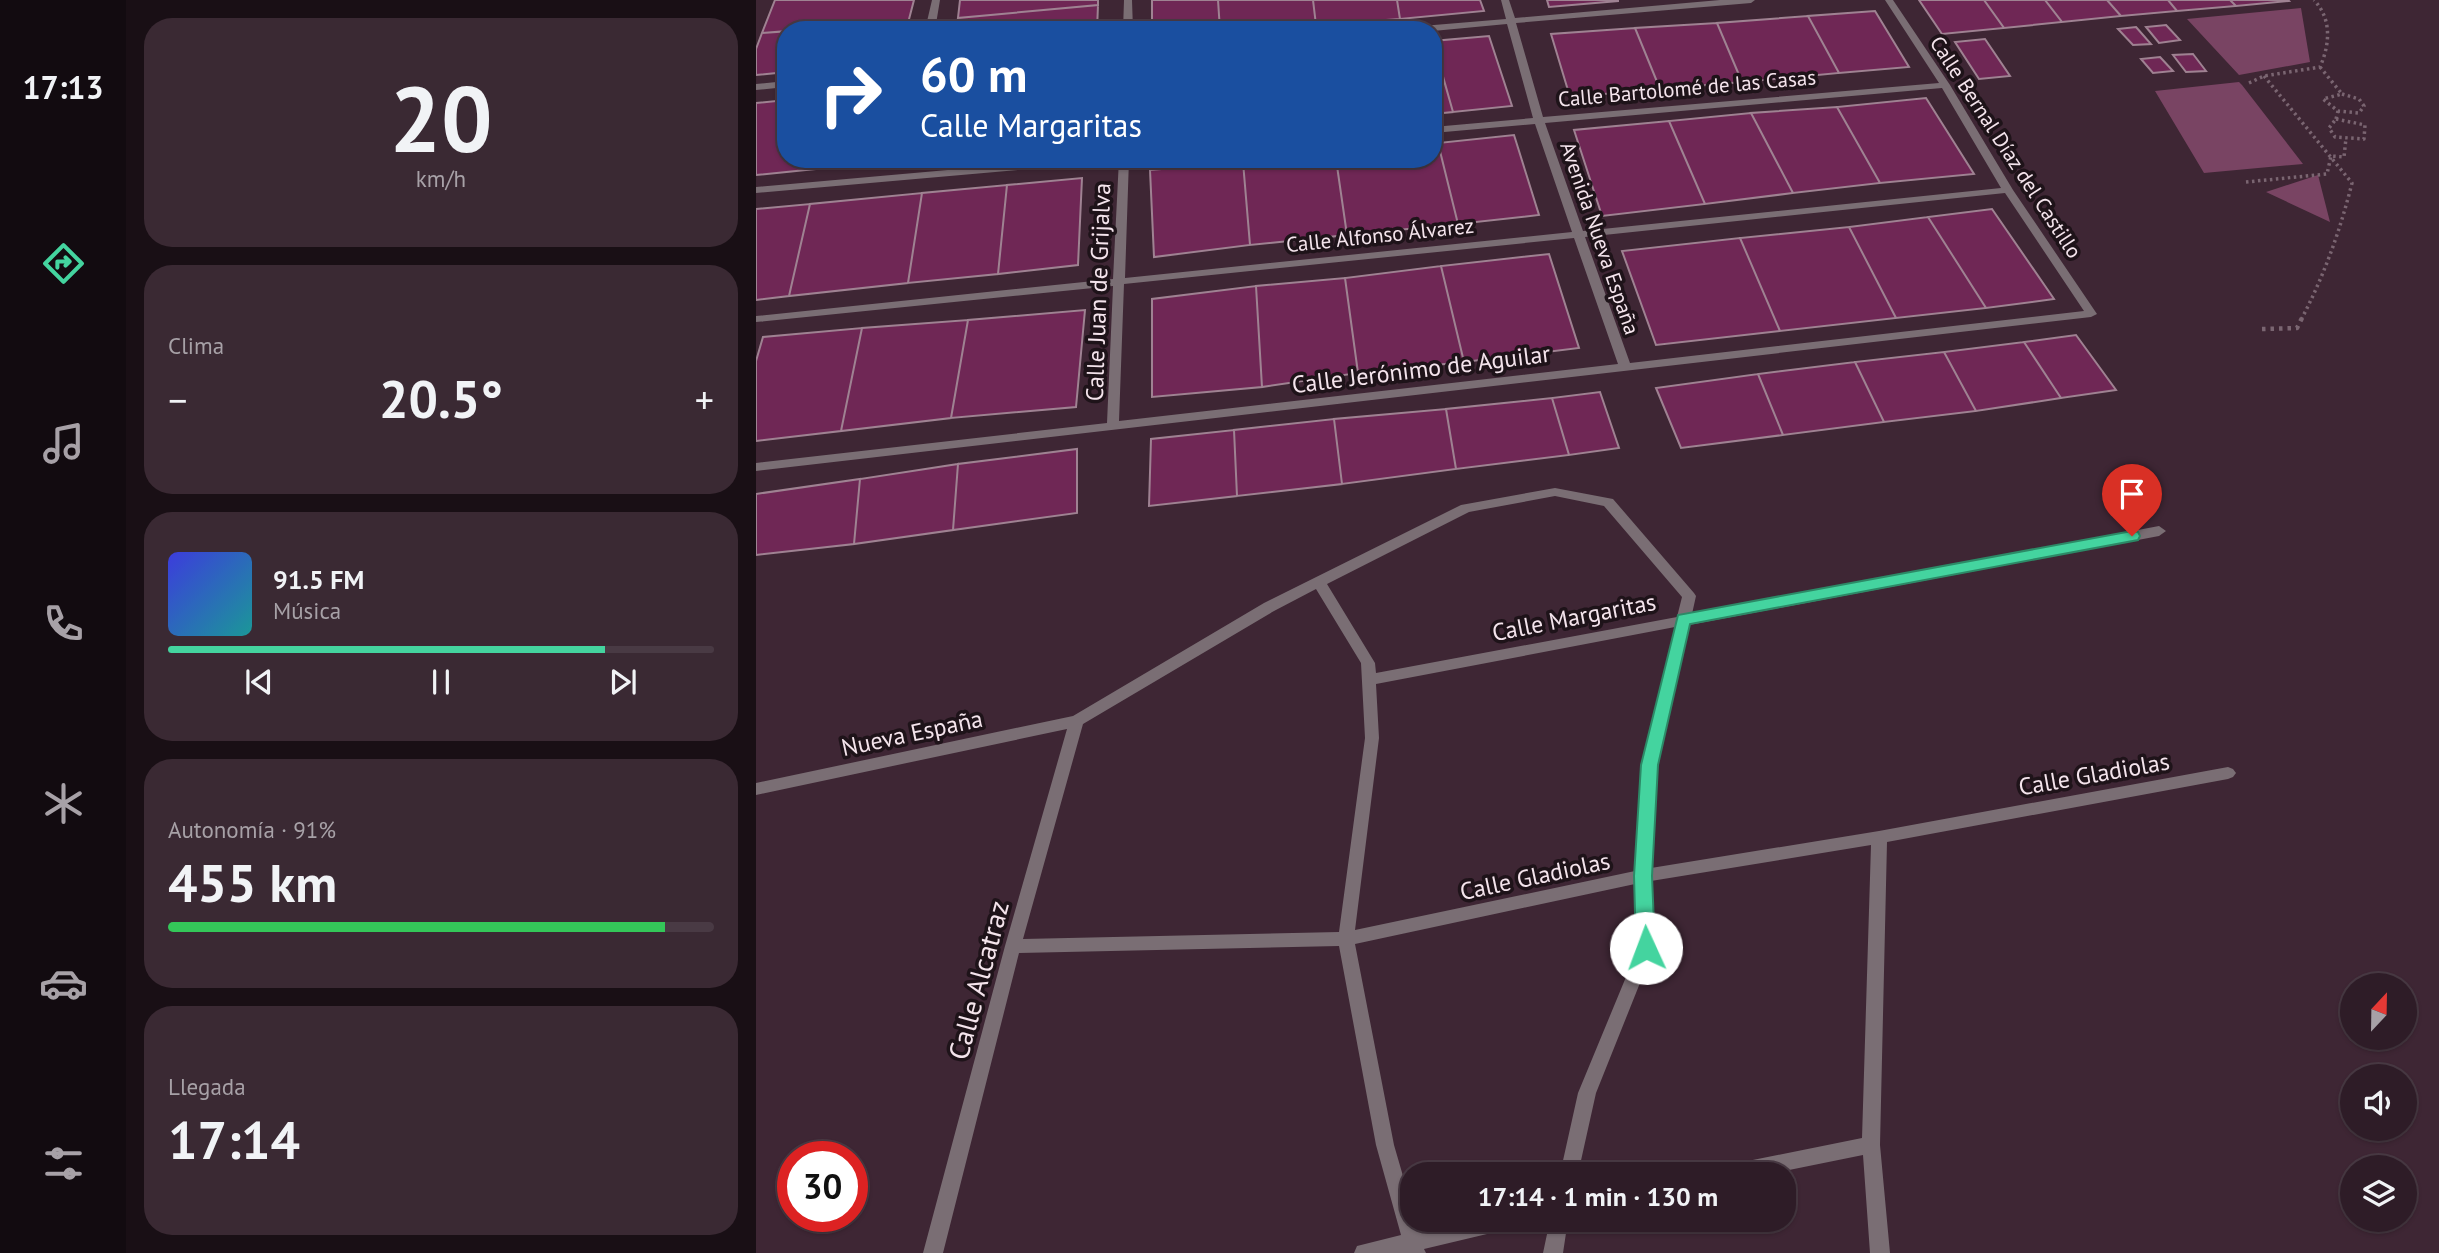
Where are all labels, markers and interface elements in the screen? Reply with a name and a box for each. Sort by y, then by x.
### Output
street label: Calle Bernal Díaz del Castillo [1924,31,2088,263]
text: 60 m [920,42,1027,106]
icon: right [805,49,896,140]
text: 20 [389,59,493,177]
street label: Calle Bartolomé de las Casas [1557,63,1817,113]
text: 17:13 [22,66,104,108]
text: Calle Margaritas [920,104,1142,146]
street label: Avenida Nueva España [1554,138,1646,338]
text: km/h [416,164,466,193]
street label: Calle Juan de Grijalva [1079,182,1117,402]
street label: Calle Alfonso Álvarez [1285,212,1475,258]
icon: directions [39,239,88,288]
text: Clima [168,331,224,360]
street label: Calle Jerónimo de Aguilar [1290,338,1552,400]
text: 20.5° [379,365,503,432]
text: − [168,375,187,424]
text: + [695,375,714,424]
icon: music [39,419,88,468]
pin [2102,464,2162,536]
icon: arrive [2113,475,2151,513]
text: 91.5 FM [273,563,364,596]
street label: Calle Margaritas [1489,586,1659,648]
text: Música [273,596,341,625]
icon: phone [39,599,88,648]
icon: previous [240,663,278,701]
icon: pause [422,663,460,701]
icon: next [604,663,642,701]
street label: Nueva España [839,703,985,763]
street label: Calle Gladiolas [2016,745,2172,803]
icon: climate [39,779,88,828]
text: Autonomía · 91% [168,815,336,844]
street label: Calle Gladiolas [1457,845,1613,907]
text: 455 km [168,849,337,916]
street label: Calle Alcatraz [939,896,1017,1064]
position arrow [1609,911,1683,985]
icon: car [39,959,88,1008]
north arrow [2340,973,2417,1050]
map controls [2340,973,2417,1232]
button: sound [2340,1064,2417,1141]
text: Llegada [168,1072,246,1101]
text: 17:14 [168,1106,300,1173]
icon: filters [39,1139,88,1188]
speed limit sign: 30 [777,1141,868,1232]
button: layers [2340,1155,2417,1232]
text: 17:14 · 1 min · 130 m [1478,1180,1718,1213]

